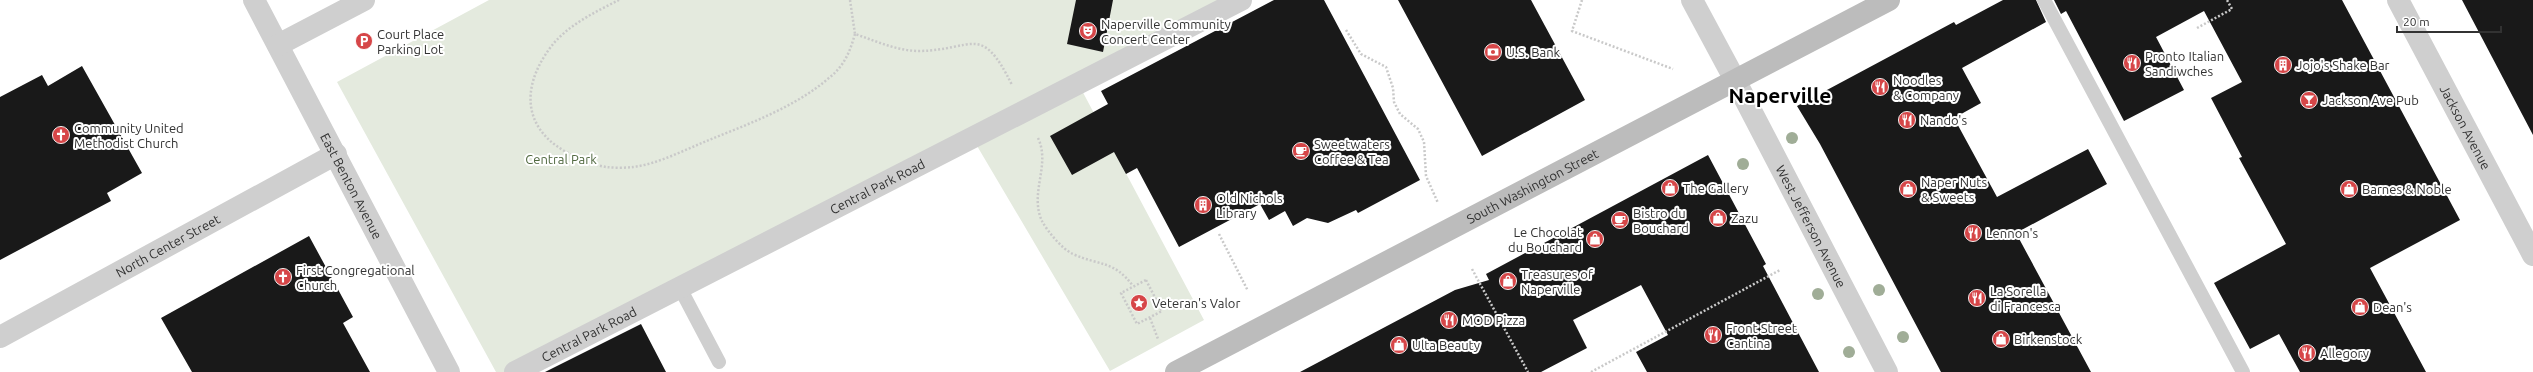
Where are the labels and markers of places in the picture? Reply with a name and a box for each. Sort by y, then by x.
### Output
place label: Naperville Community Concert Center [1101,17,1231,46]
theatre icon: Naperville Community Concert Center [1078,21,1098,41]
place label: Court Place Parking Lot [377,27,444,56]
parking icon: Court Place Parking Lot [354,31,374,51]
bank icon: U.S. Bank [1483,42,1503,62]
place label: U.S. Bank [1506,45,1561,59]
place label: Pronto Italian Sandiwches [2145,49,2224,78]
restaurant icon: Pronto Italian Sandiwches [2122,53,2142,73]
building icon: Jojo's Shake Bar [2273,55,2293,75]
place label: Jojo's Shake Bar [2296,58,2390,72]
place label: Noodles & Company [1893,73,1959,102]
restaurant icon: Noodles & Company [1870,77,1890,97]
bar icon: Jackson Ave Pub [2299,90,2319,110]
place label: Jackson Ave Pub [2322,93,2419,107]
restaurant icon: Nando's [1897,110,1917,130]
place label: Nando's [1920,113,1967,127]
place label: Community United Methodist Church [74,121,184,150]
church icon: Community United Methodist Church [51,125,71,145]
place label: Sweetwaters Coffee & Tea [1314,137,1390,166]
cafe icon: Sweetwaters Coffee & Tea [1291,141,1311,161]
place label: Naper Nuts & Sweets [1921,175,1987,204]
shop icon: The Gallery [1660,178,1680,198]
shop icon: Naper Nuts & Sweets [1898,179,1918,199]
shop icon: Barnes & Noble [2339,179,2359,199]
place label: The Gallery [1683,181,1749,195]
place label: Barnes & Noble [2362,182,2452,196]
place label: Old Nichols Library [1216,191,1283,220]
building icon: Old Nichols Library [1193,195,1213,215]
place label: Bistro du Bouchard [1633,206,1689,235]
shop icon: Zazu [1708,208,1728,228]
cafe icon: Bistro du Bouchard [1610,210,1630,230]
place label: Zazu [1731,211,1758,225]
restaurant icon: Lennon's [1963,223,1983,243]
place label: Le Chocolat du Bouchard [1508,225,1582,254]
place label: Lennon's [1986,226,2039,240]
shop icon: Le Chocolat du Bouchard [1585,229,1605,249]
place label: First Congregational Church [296,263,415,292]
church icon: First Congregational Church [273,267,293,287]
place label: Treasures of Naperville [1521,267,1593,296]
shop icon: Treasures of Naperville [1498,271,1518,291]
place label: La Sorella di Francesca [1990,284,2061,313]
restaurant icon: La Sorella di Francesca [1967,288,1987,308]
place icon: Veteran's Valor [1129,293,1149,313]
place label: Veteran's Valor [1152,296,1240,310]
shop icon: Dean's [2350,297,2370,317]
place label: Dean's [2373,300,2412,314]
restaurant icon: MOD Pizza [1439,310,1459,330]
place label: MOD Pizza [1462,313,1525,327]
place label: Front Street Cantina [1726,321,1797,350]
restaurant icon: Front Street Cantina [1703,325,1723,345]
shop icon: Birkenstock [1991,329,2011,349]
place label: Birkenstock [2014,332,2083,346]
shop icon: Ulta Beauty [1389,335,1409,355]
place label: Ulta Beauty [1412,338,1480,352]
restaurant icon: Allegory [2297,343,2317,363]
place label: Allegory [2320,346,2369,360]

